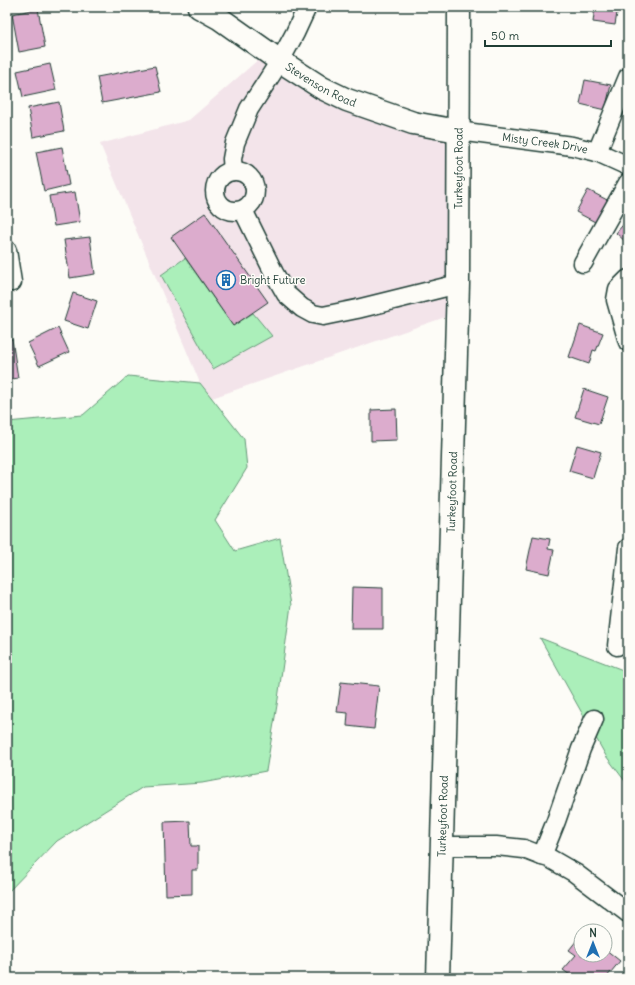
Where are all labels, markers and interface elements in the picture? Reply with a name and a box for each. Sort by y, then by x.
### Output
scale bar [485,22,611,48]
text: 50 m [491,28,520,43]
street label: Stevenson Road [283,59,359,110]
street label: Turkeyfoot Road [451,127,466,209]
street label: Misty Creek Drive [501,130,590,157]
building icon: Bright Future [215,269,237,291]
place label: Bright Future [240,273,305,287]
street label: Turkeyfoot Road [444,451,460,533]
street label: Turkeyfoot Road [434,775,451,857]
north arrow [573,923,613,963]
text: N [589,926,597,940]

